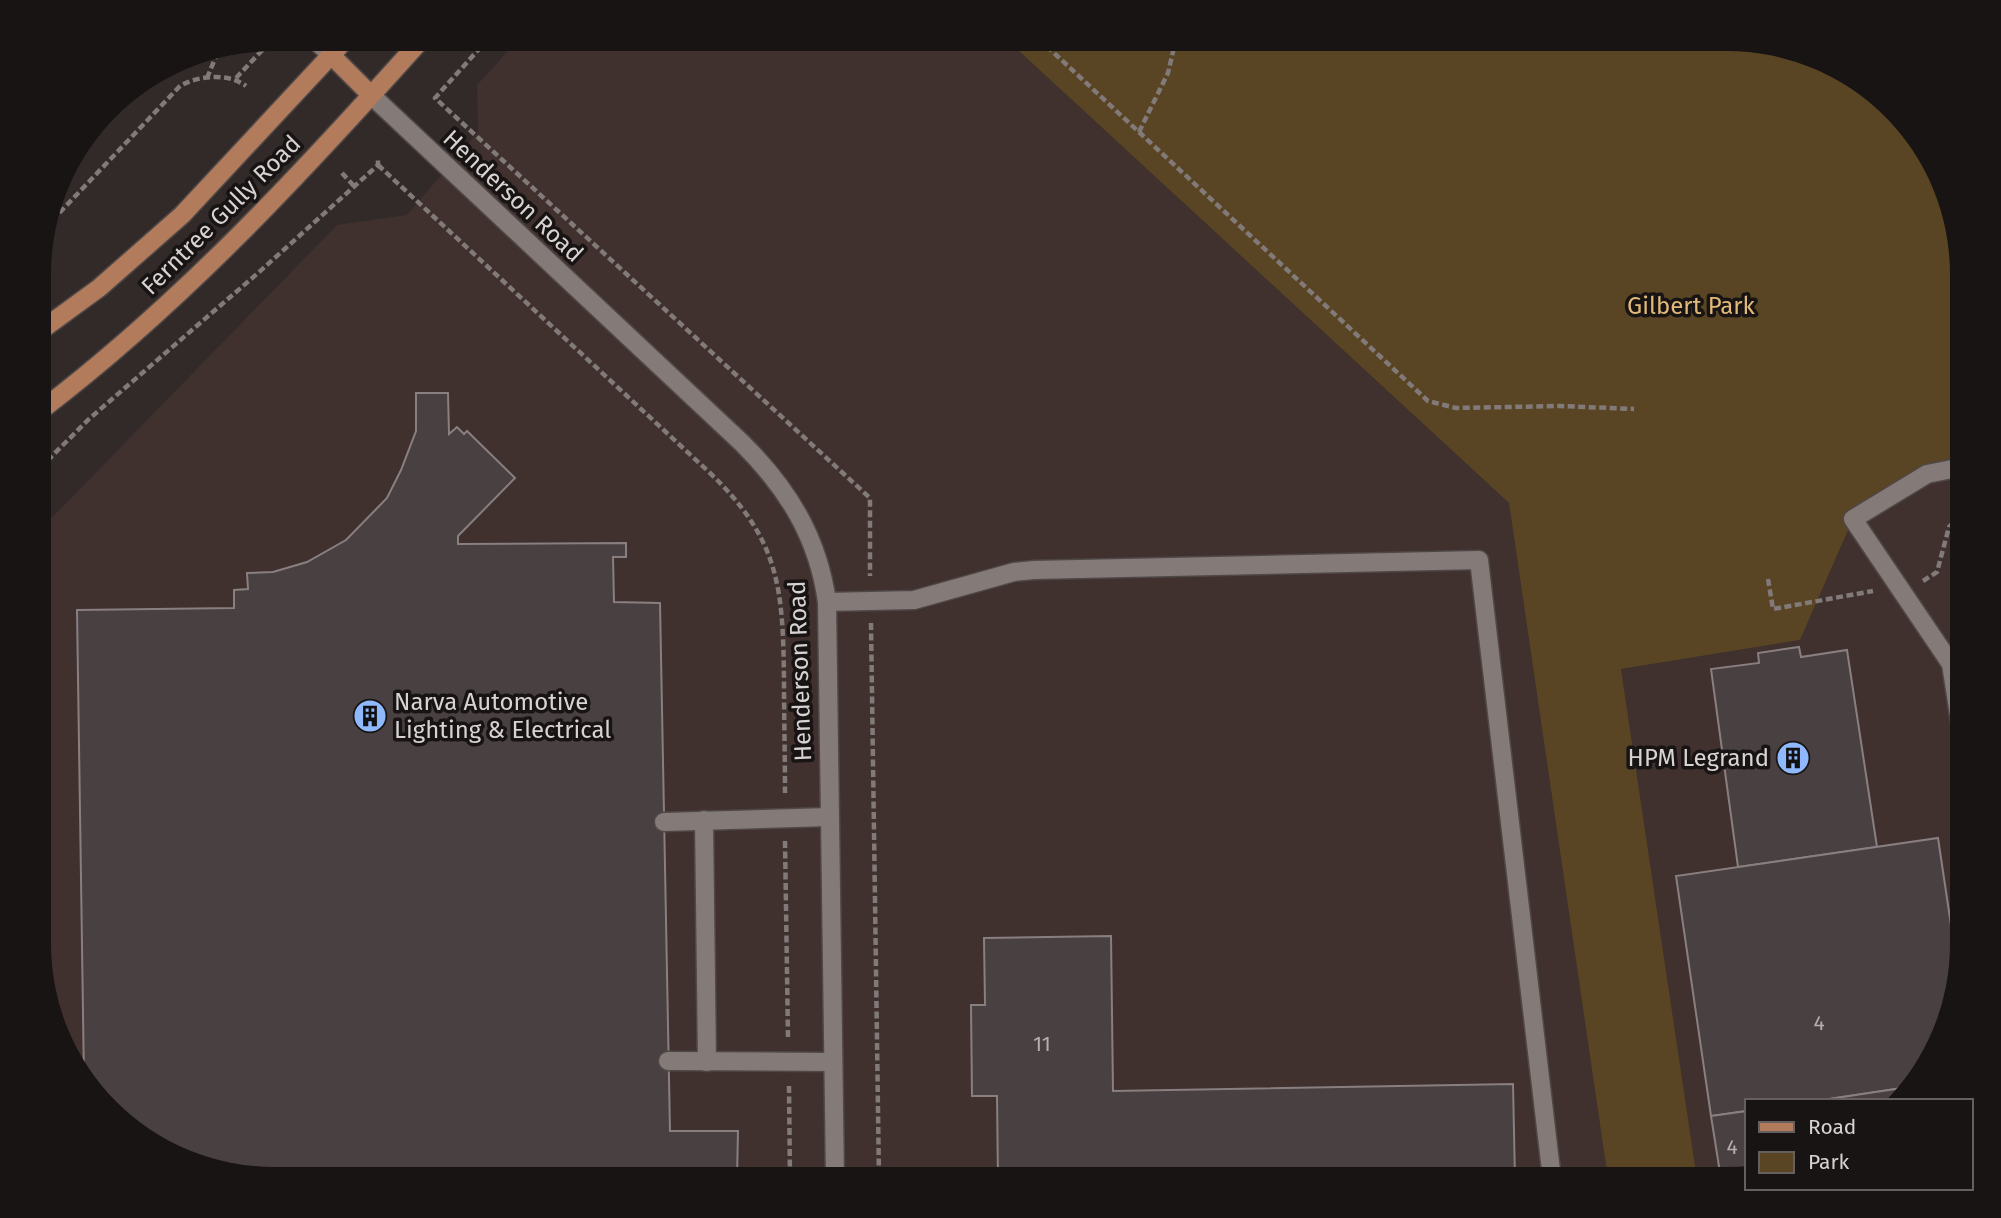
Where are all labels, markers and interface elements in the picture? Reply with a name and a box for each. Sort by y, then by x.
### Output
street label: Henderson Road [437,124,589,268]
street label: Ferntree Gully Road [136,130,306,300]
park label: Gilbert Park [1627,292,1756,320]
street label: Henderson Road [783,580,817,762]
place label: Narva Automotive Lighting & Electrical [394,688,611,744]
building icon: Narva Automotive Lighting & Electrical [351,697,389,735]
building icon: HPM Legrand [1774,739,1812,777]
place label: HPM Legrand [1628,744,1769,772]
house number: 4 [1813,1010,1825,1036]
house number: 11 [1033,1031,1051,1057]
legend [1745,1099,1973,1190]
text: Road [1808,1114,1856,1140]
house number: 4 [1726,1134,1738,1160]
text: Park [1808,1149,1850,1175]

